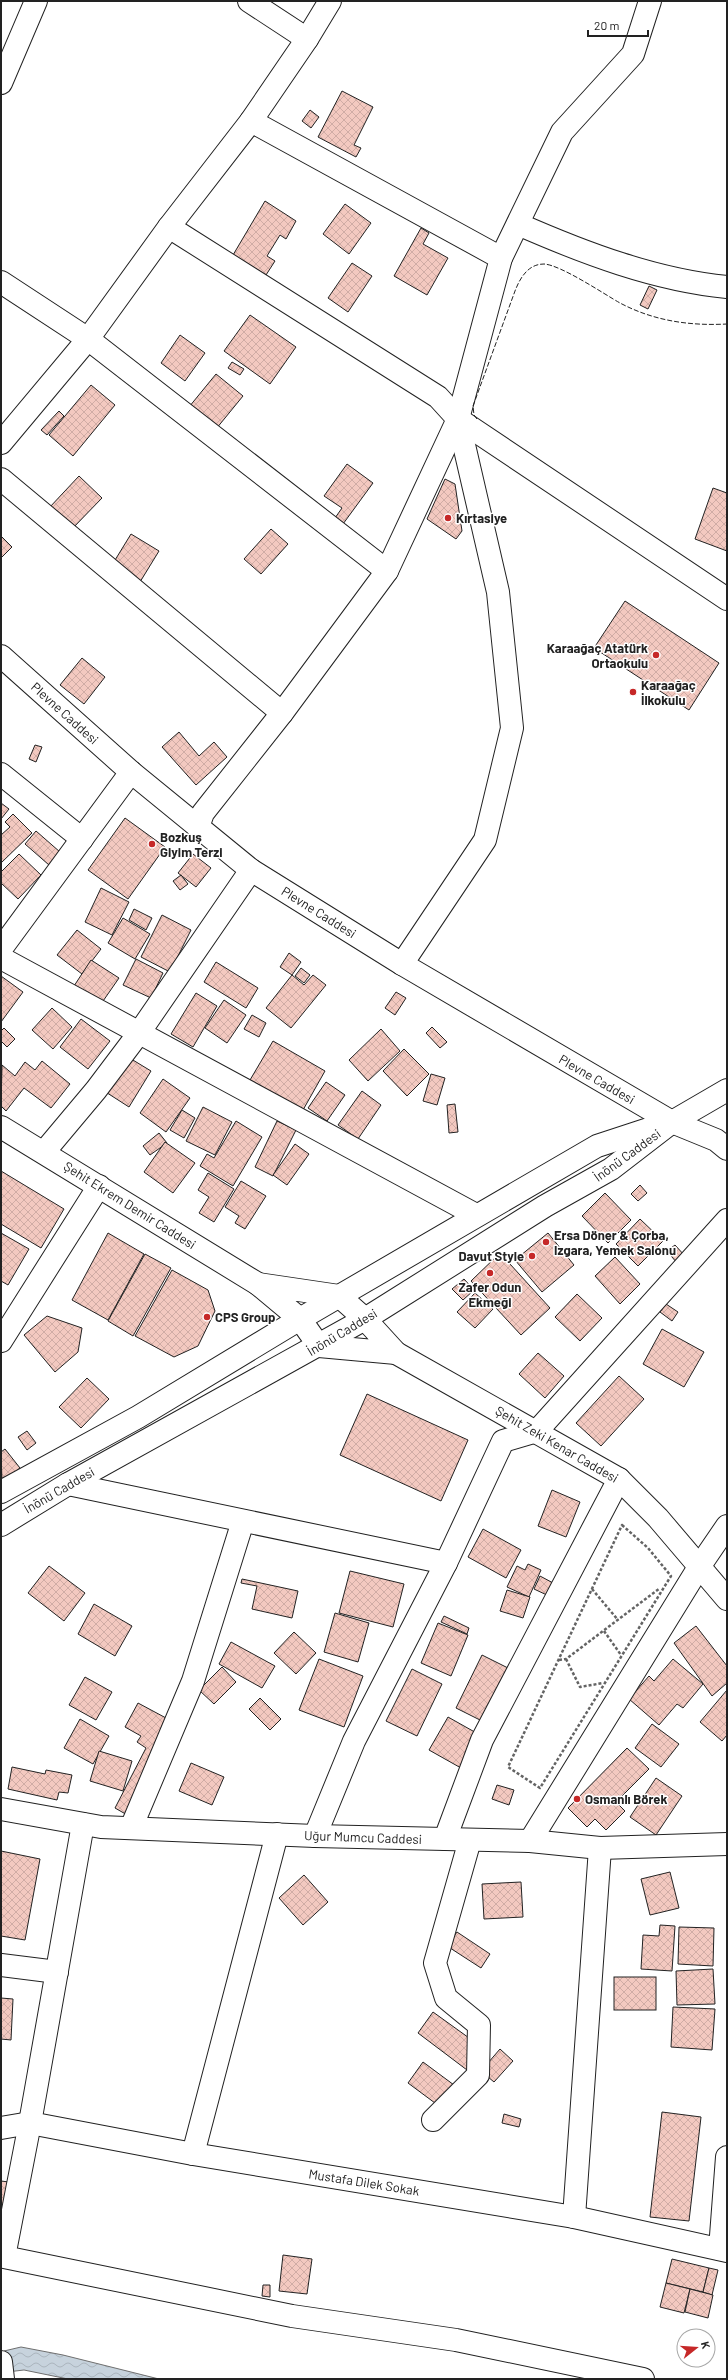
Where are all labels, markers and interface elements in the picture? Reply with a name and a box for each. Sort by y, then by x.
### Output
scale bar [588,12,648,38]
text: 20 m [594,18,620,32]
place label: Kırtasiye [456,510,507,526]
marker: Kırtasiye [443,513,453,523]
place label: Karaağaç Atatürk Ortaokulu [547,640,648,671]
marker: Karaağaç Atatürk Ortaokulu [651,650,661,660]
place label: Karaağaç İlkokulu [641,677,696,708]
street label: Plevne Caddesi [28,679,102,747]
marker: Karaağaç İlkokulu [628,687,638,697]
place label: Bozkuş Giyim Terzi [160,829,223,860]
marker: Bozkuş Giyim Terzi [147,839,157,849]
street label: Plevne Caddesi [279,883,359,941]
street label: Plevne Caddesi [556,1051,638,1107]
street label: İnönü Caddesi [590,1125,664,1185]
street label: Şehit Ekrem Demir Caddesi [61,1158,199,1252]
place label: Ersa Döner & Çorba, Izgara, Yemek Salonu [554,1227,676,1258]
marker: Ersa Döner & Çorba, Izgara, Yemek Salonu [541,1237,551,1247]
place label: Davut Style [458,1248,524,1264]
marker: Davut Style [527,1251,537,1261]
marker: Zafer Odun Ekmeği [485,1268,495,1278]
place label: Zafer Odun Ekmeği [459,1279,521,1310]
street label: İnönü Caddesi [304,1305,380,1359]
place label: CPS Group [215,1309,275,1325]
marker: CPS Group [202,1312,212,1322]
street label: Şehit Zeki Kenar Caddesi [493,1402,621,1486]
street label: İnönü Caddesi [21,1463,97,1517]
place label: Osmanlı Börek [585,1791,667,1807]
marker: Osmanlı Börek [572,1794,582,1804]
street label: Uğur Mumcu Caddesi [304,1827,422,1847]
street label: Mustafa Dilek Sokak [307,2165,421,2199]
north arrow [676,2328,716,2368]
text: K [699,2340,713,2350]

